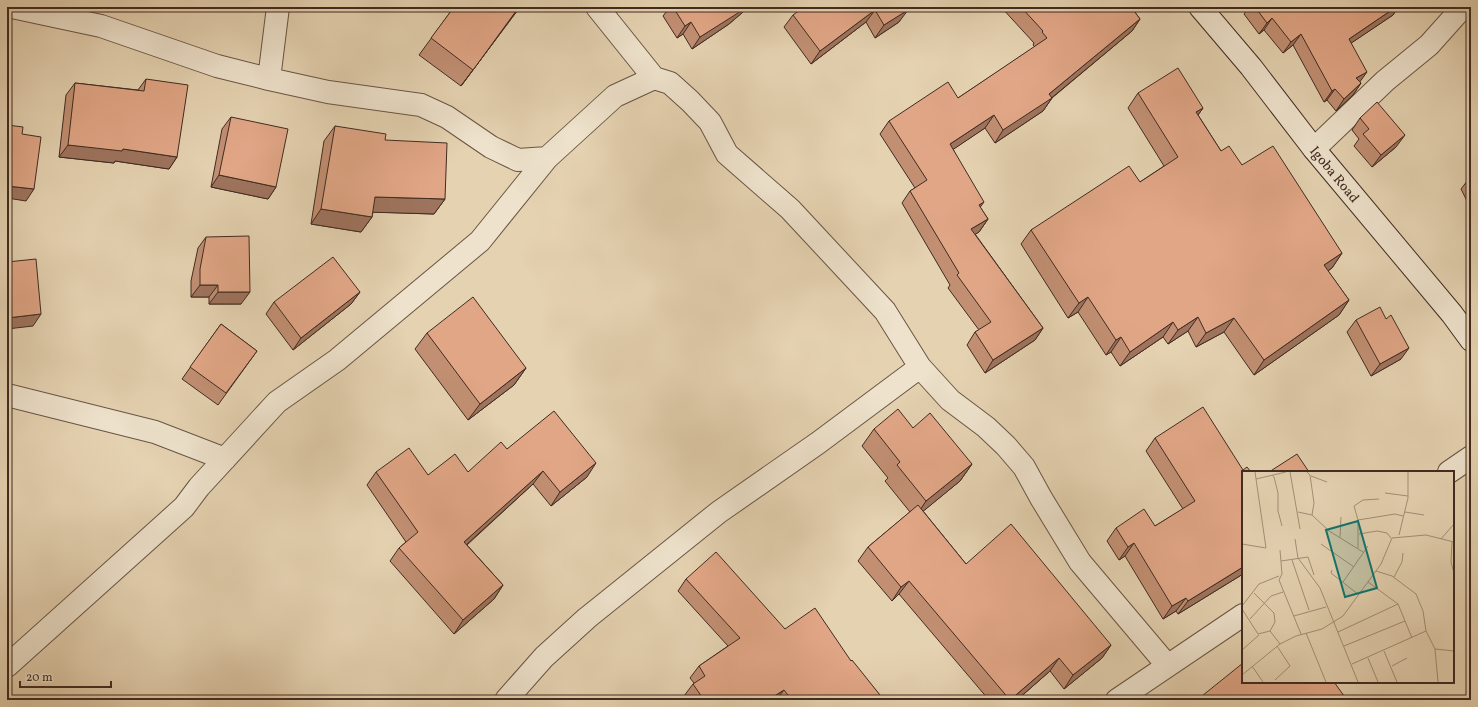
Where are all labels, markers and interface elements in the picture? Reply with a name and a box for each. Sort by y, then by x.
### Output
street label: Igoba Road [1305,143,1363,207]
inset map [1242,471,1454,683]
scale bar [20,663,111,689]
text: 20 m [26,670,53,686]

